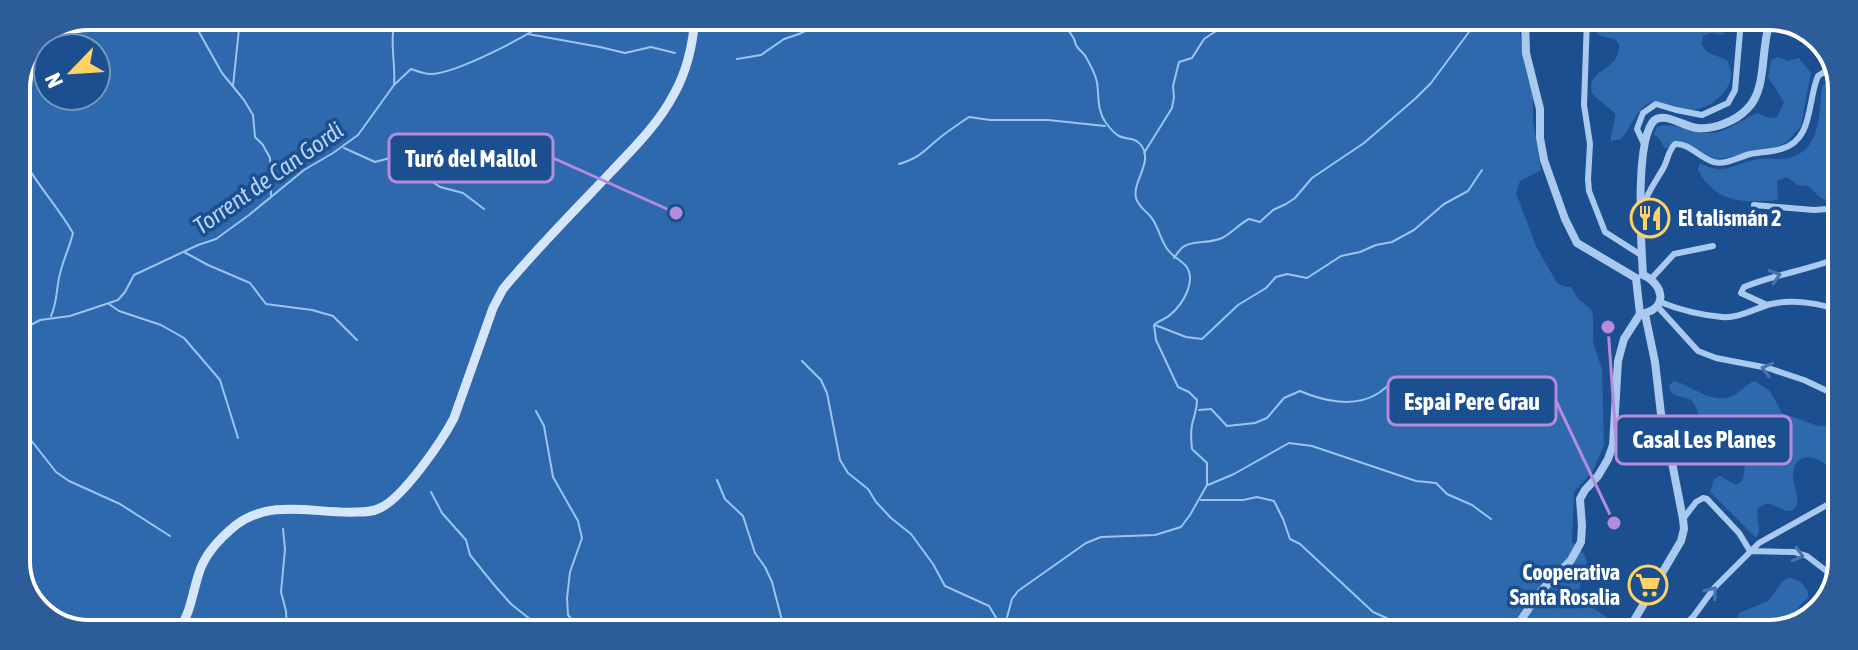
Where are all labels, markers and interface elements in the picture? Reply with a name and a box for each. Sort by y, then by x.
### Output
north arrow [32,32,112,112]
text: N [39,69,68,92]
water label: Torrent de Can Gordi [188,116,348,240]
callout: Turó del Mallol [389,134,553,182]
text: Turó del Mallol [405,145,538,172]
restaurant icon: El talismán 2 [1629,197,1671,239]
place label: El talismán 2 [1678,205,1782,231]
one-way arrow [1768,269,1782,285]
one-way arrow [1761,361,1775,378]
callout: Espai Pere Grau [1388,377,1556,425]
text: Espai Pere Grau [1404,388,1540,415]
callout: Casal Les Planes [1616,416,1791,464]
text: Casal Les Planes [1632,426,1776,453]
one-way arrow [1791,546,1804,563]
place label: Cooperativa Santa Rosalia [1510,559,1620,610]
supermarket icon: Cooperativa Santa Rosalia [1627,564,1669,606]
one-way arrow [1702,587,1717,601]

